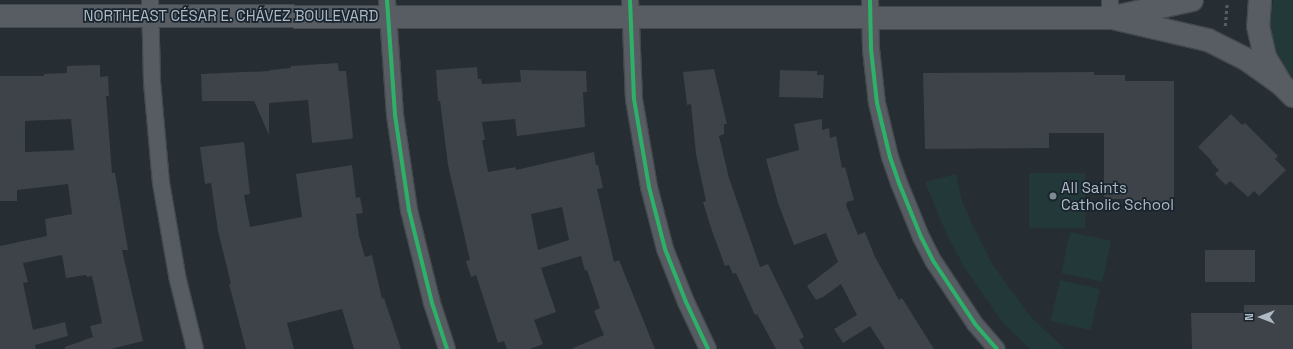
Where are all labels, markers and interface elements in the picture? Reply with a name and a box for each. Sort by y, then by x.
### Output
street label: NORTHEAST CÉSAR E. CHÁVEZ BOULEVARD [83,7,379,25]
place label: All Saints Catholic School [1061,178,1174,213]
marker: All Saints Catholic School [1048,191,1058,201]
north arrow [1241,297,1281,337]
text: N [1242,313,1256,321]

